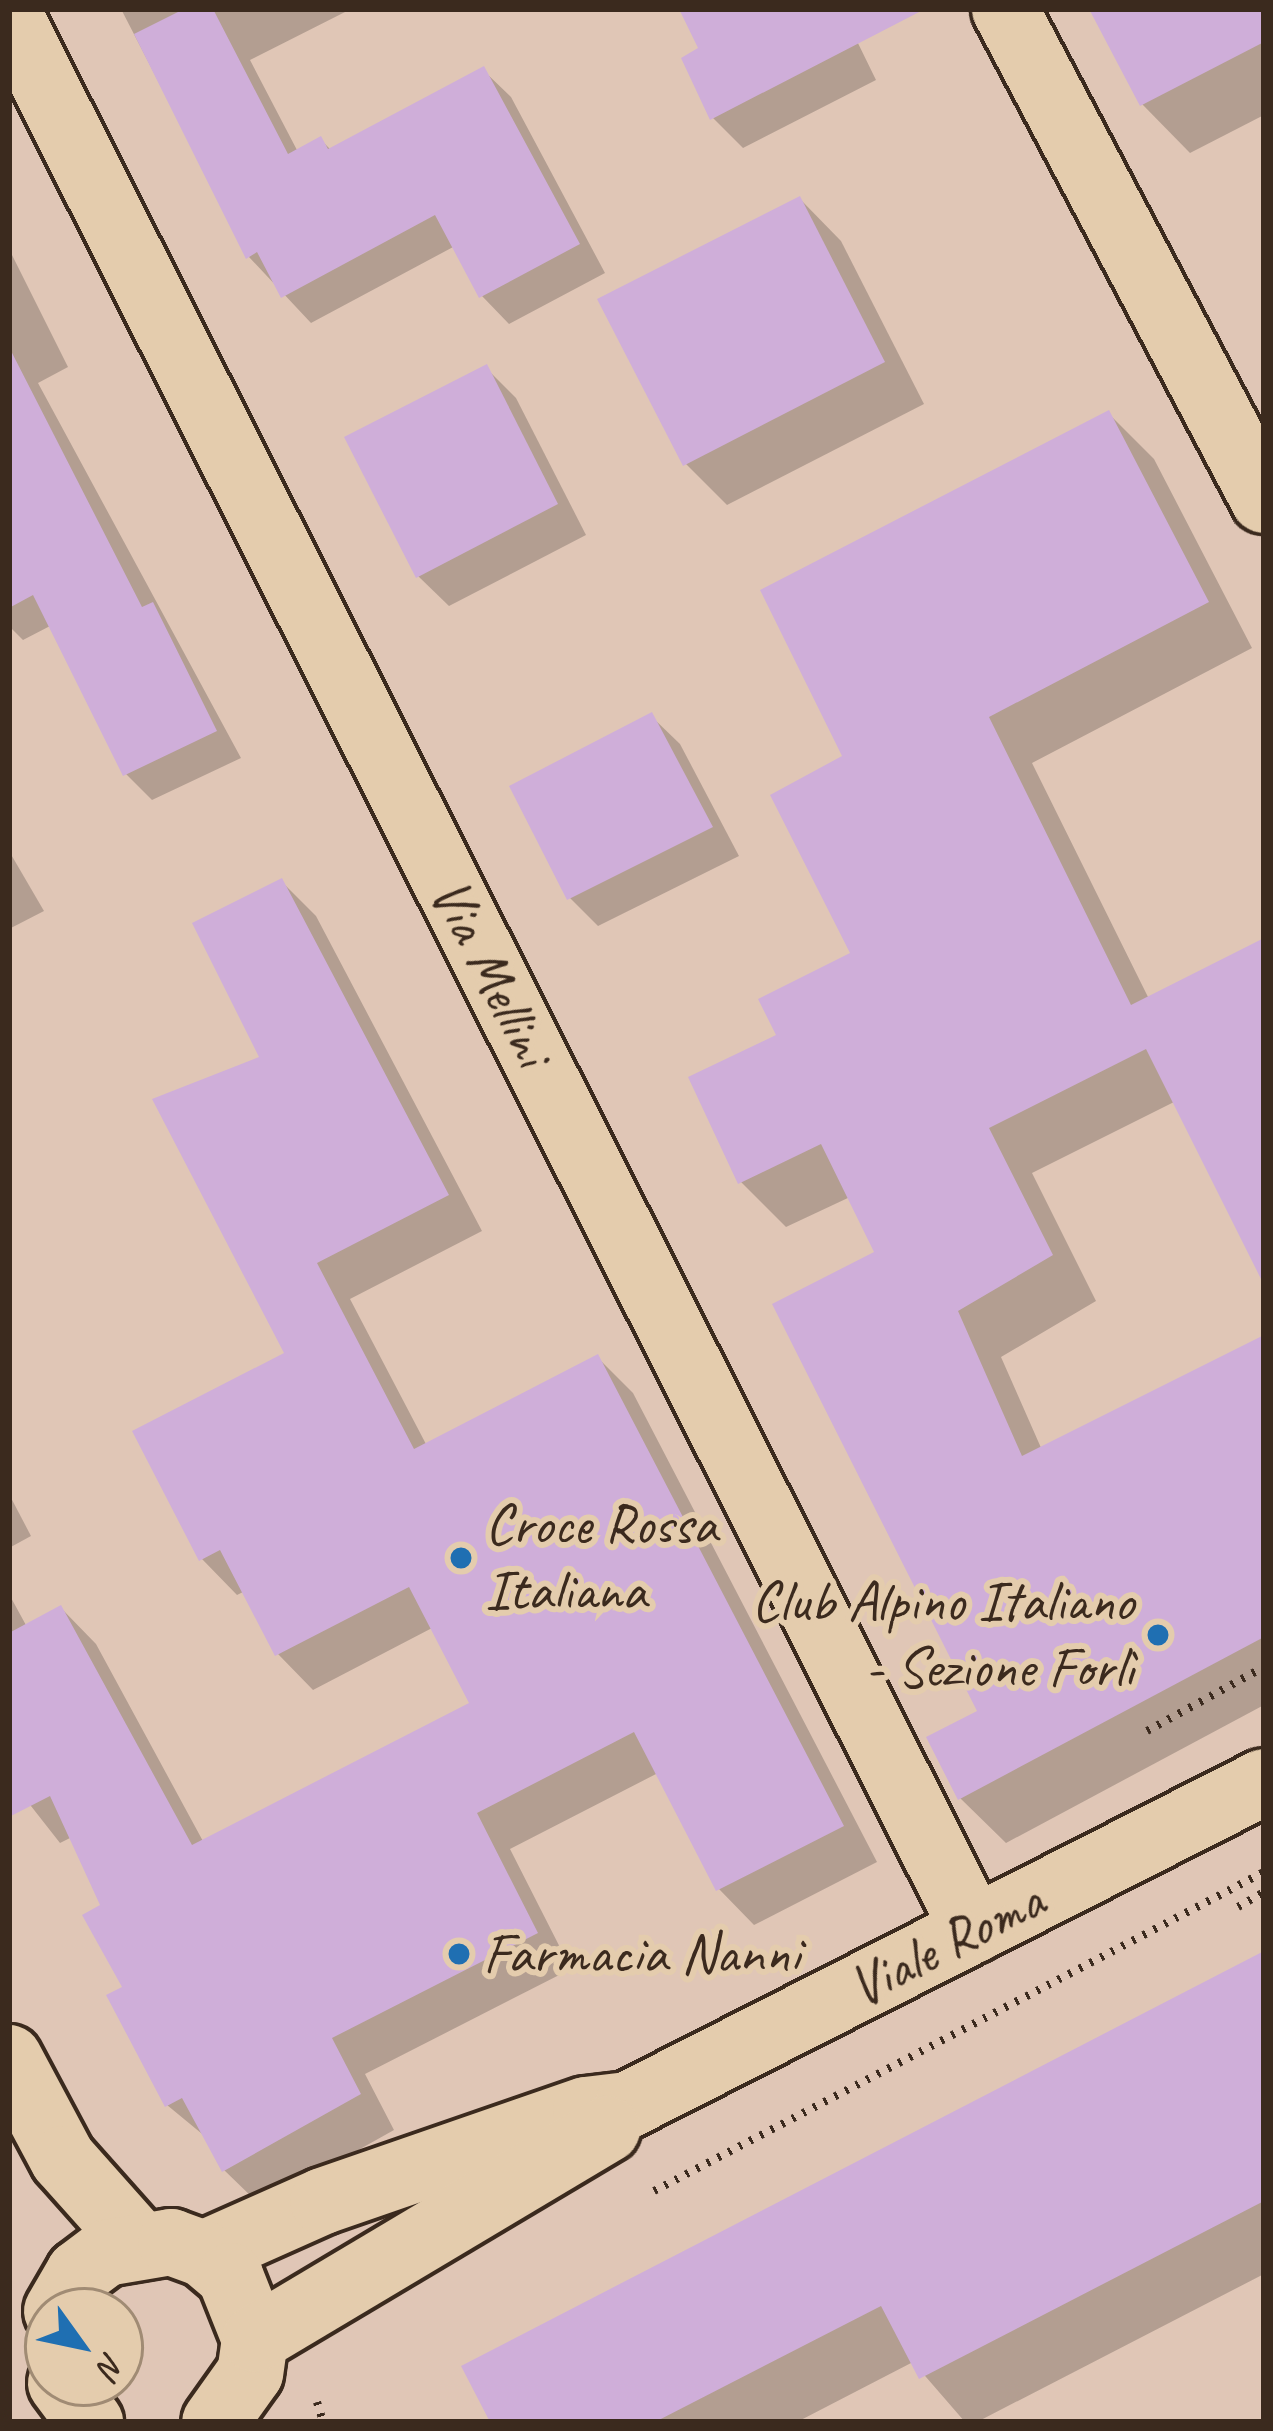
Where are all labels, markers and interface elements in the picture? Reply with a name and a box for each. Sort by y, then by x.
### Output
street label: Via Mellini [415,867,567,1077]
place label: Croce Rossa Italiana [485,1491,717,1625]
marker: Croce Rossa Italiana [448,1545,474,1571]
place label: Club Alpino Italiano - Sezione Forlì [751,1568,1134,1702]
marker: Club Alpino Italiano - Sezione Forlì [1145,1622,1171,1648]
street label: Viale Roma [838,1866,1054,2022]
place label: Farmacia Nanni [483,1920,802,1988]
marker: Farmacia Nanni [446,1941,472,1967]
north arrow [24,2287,144,2407]
text: N [88,2345,135,2385]

